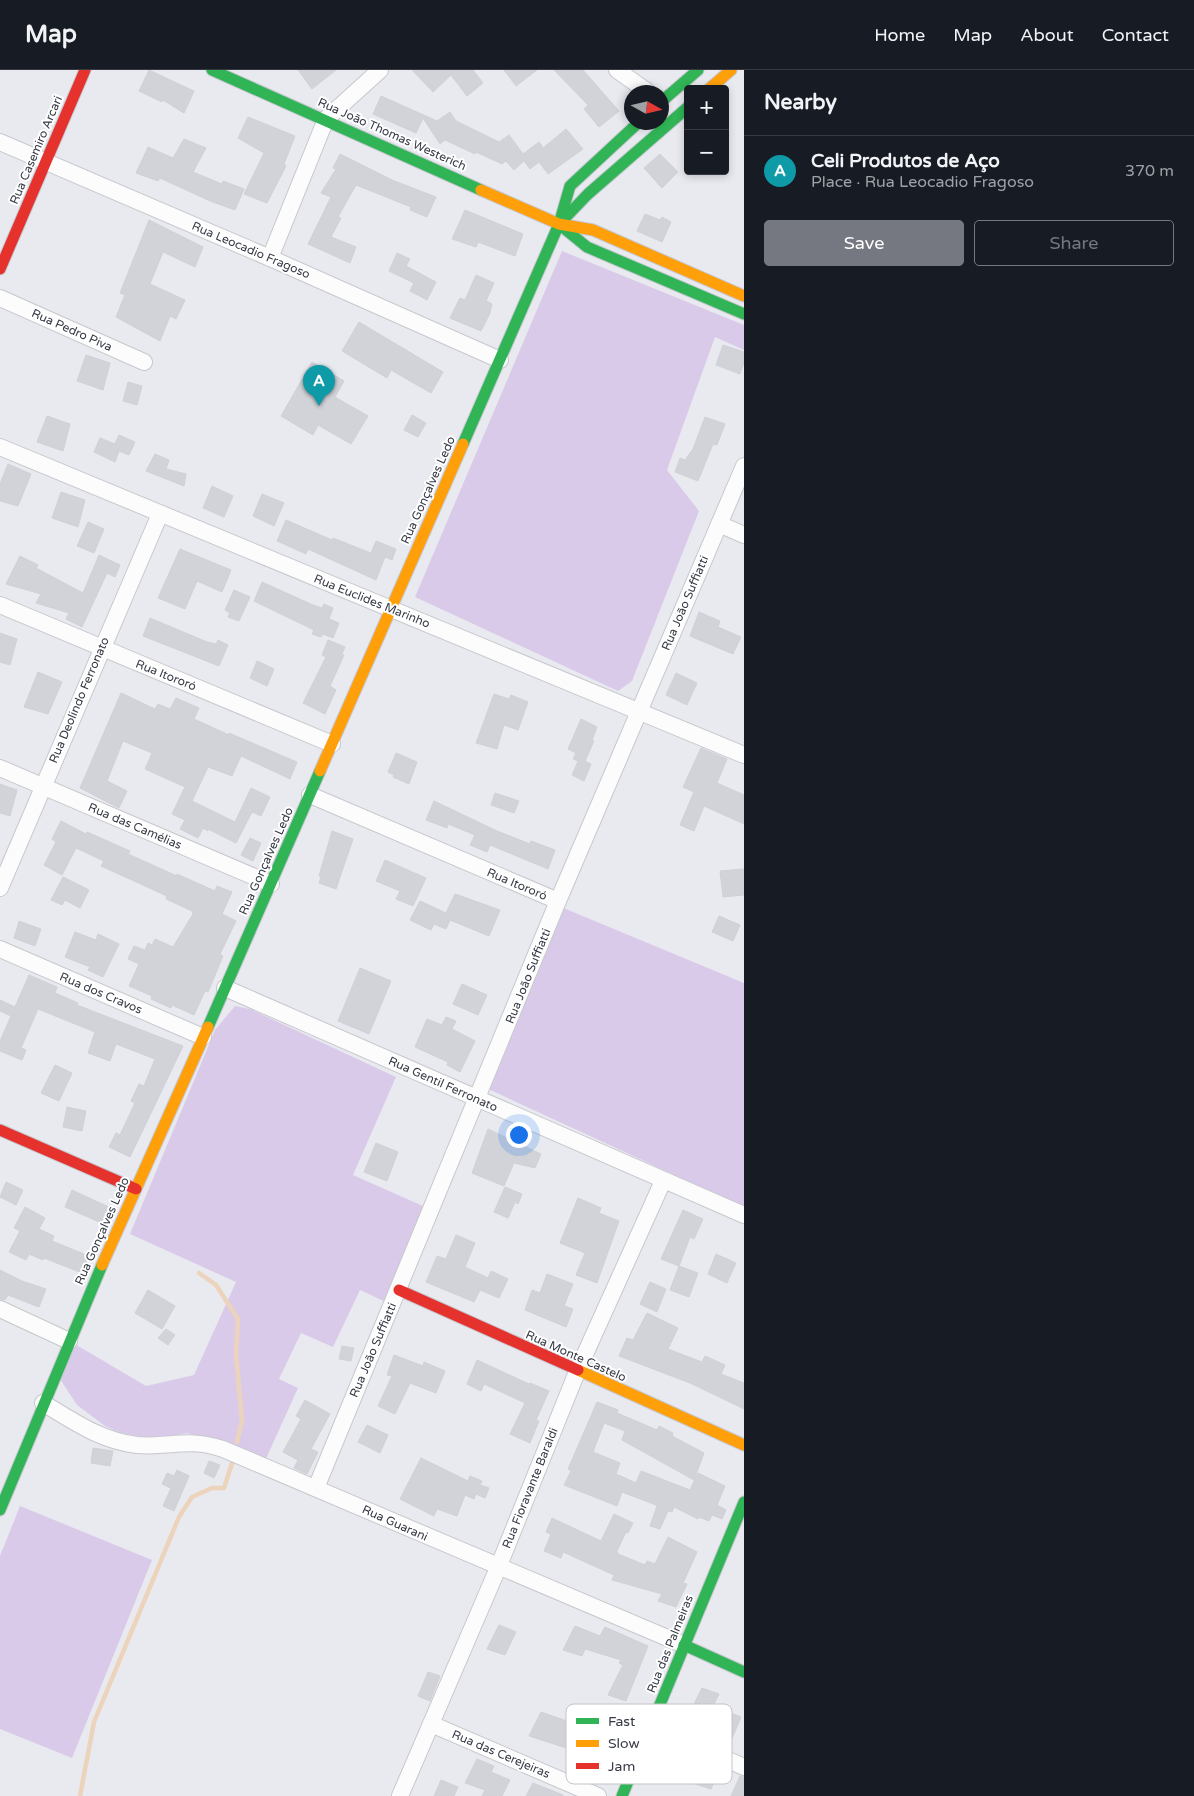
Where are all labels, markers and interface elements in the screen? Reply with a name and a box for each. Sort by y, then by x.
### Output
text: Map [25,20,77,49]
text: Home [874,24,925,46]
text: Map [953,24,992,46]
text: About [1020,24,1074,46]
text: Contact [1102,24,1169,46]
north arrow [624,85,669,130]
map controls [684,85,729,175]
button: + [684,85,729,130]
text: Nearby [764,90,837,115]
street label: Rua Casemiro Arcari [7,94,65,206]
street label: Rua João Thomas Westerich [316,95,468,173]
button: − [684,130,729,175]
text: Celi Produtos de Aço [811,150,1000,172]
text: A [774,161,786,181]
text: 370 m [1125,161,1174,181]
text: Place · Rua Leocadio Fragoso [811,172,1034,192]
street label: Rua Leocadio Fragoso [190,219,312,281]
button: Save [764,220,964,266]
button: Share [974,220,1174,266]
street label: Rua Pedro Piva [30,306,114,354]
pin: A [303,365,335,406]
street label: Rua Gonçalves Ledo [398,434,458,546]
street label: Rua João Suffiatti [659,554,711,652]
street label: Rua Euclides Marinho [312,571,432,631]
street label: Rua Deolindo Ferronato [46,635,112,765]
street label: Rua Itororó [134,656,198,694]
street label: Rua das Camélias [86,800,184,852]
street label: Rua Gonçalves Ledo [236,805,296,917]
street label: Rua Itororó [485,865,549,903]
street label: Rua João Suffiatti [502,926,554,1026]
street label: Rua dos Cravos [58,969,145,1017]
street label: Rua Gentil Ferronato [386,1054,500,1114]
your location [506,1122,532,1148]
street label: Rua Gonçalves Ledo [72,1175,132,1287]
street label: Rua João Suffiatti [347,1301,399,1399]
street label: Rua Monte Castelo [524,1328,628,1384]
street label: Rua Fioravante Baraldi [499,1426,561,1550]
street label: Rua Guarani [360,1502,430,1544]
street label: Rua das Palmeiras [644,1593,696,1695]
legend [566,1704,732,1784]
text: Fast [608,1713,636,1730]
street label: Rua das Cerejeiras [450,1727,552,1781]
text: Slow [608,1735,640,1752]
text: Jam [608,1758,635,1775]

